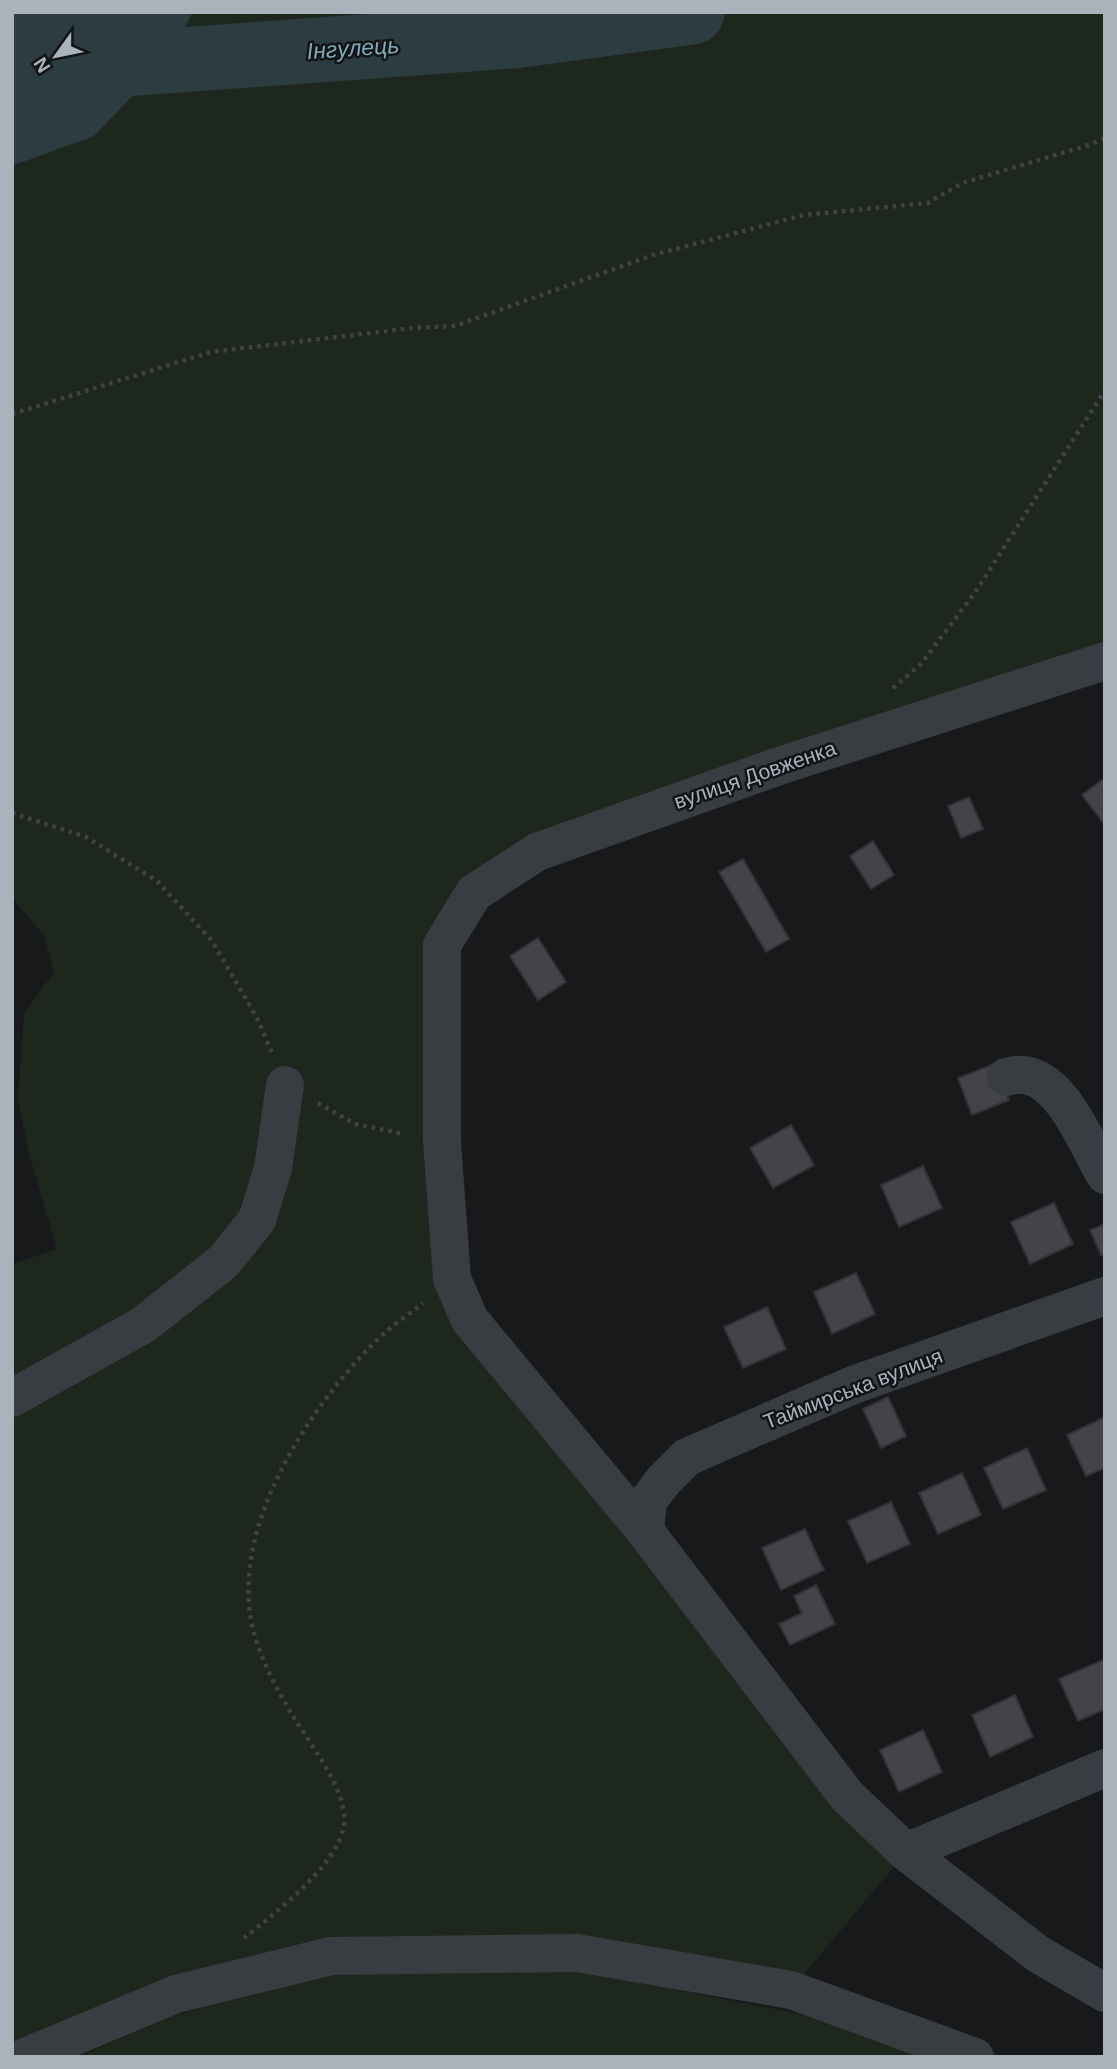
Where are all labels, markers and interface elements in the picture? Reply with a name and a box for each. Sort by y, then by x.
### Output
north arrow [21,21,91,91]
water label: Інгулець [306,32,400,64]
text: N [30,54,55,76]
street label: вулиця Довженка [671,736,839,813]
street label: Таймирська вулиця [760,1344,946,1433]

